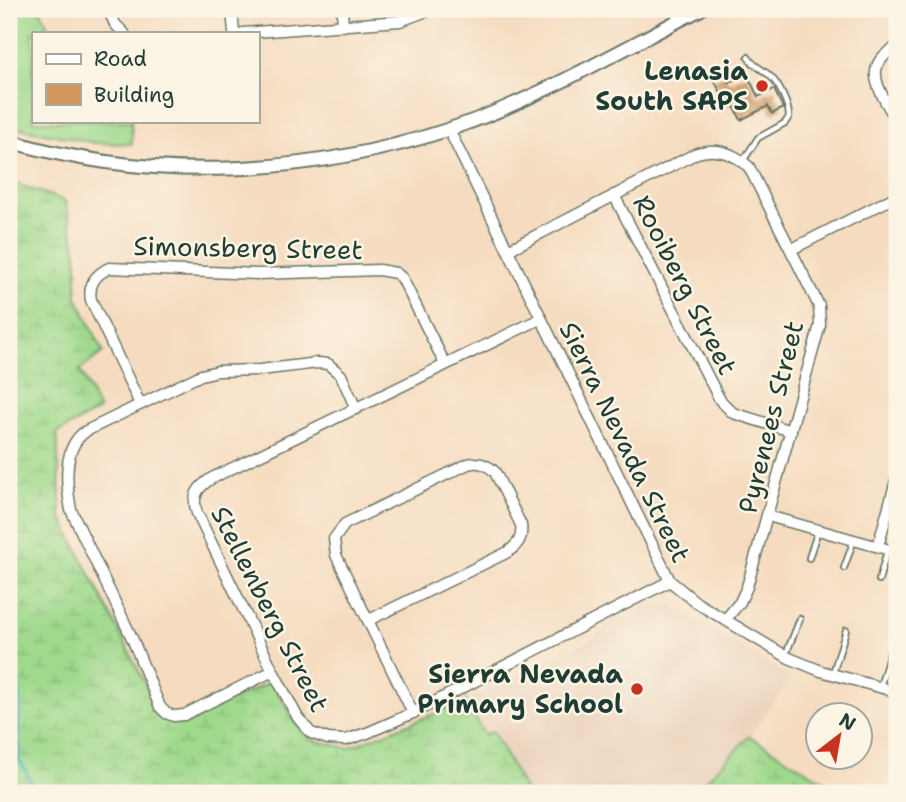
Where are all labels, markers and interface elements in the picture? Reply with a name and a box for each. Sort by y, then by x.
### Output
legend [32,32,259,122]
text: Road [94,45,147,73]
place label: Lenasia South SAPS [595,53,748,118]
marker: Lenasia South SAPS [754,78,770,94]
text: Building [94,81,174,109]
street label: Rooiberg Street [625,189,746,381]
street label: Simonsberg Street [133,228,363,267]
street label: Sierra Nevada Street [552,316,699,568]
street label: Pyrenees Street [730,317,811,517]
street label: Stellenberg Street [203,500,338,718]
place label: Sierra Nevada Primary School [417,656,623,721]
marker: Sierra Nevada Primary School [629,681,645,697]
north arrow [804,700,874,770]
text: N [835,707,860,736]

